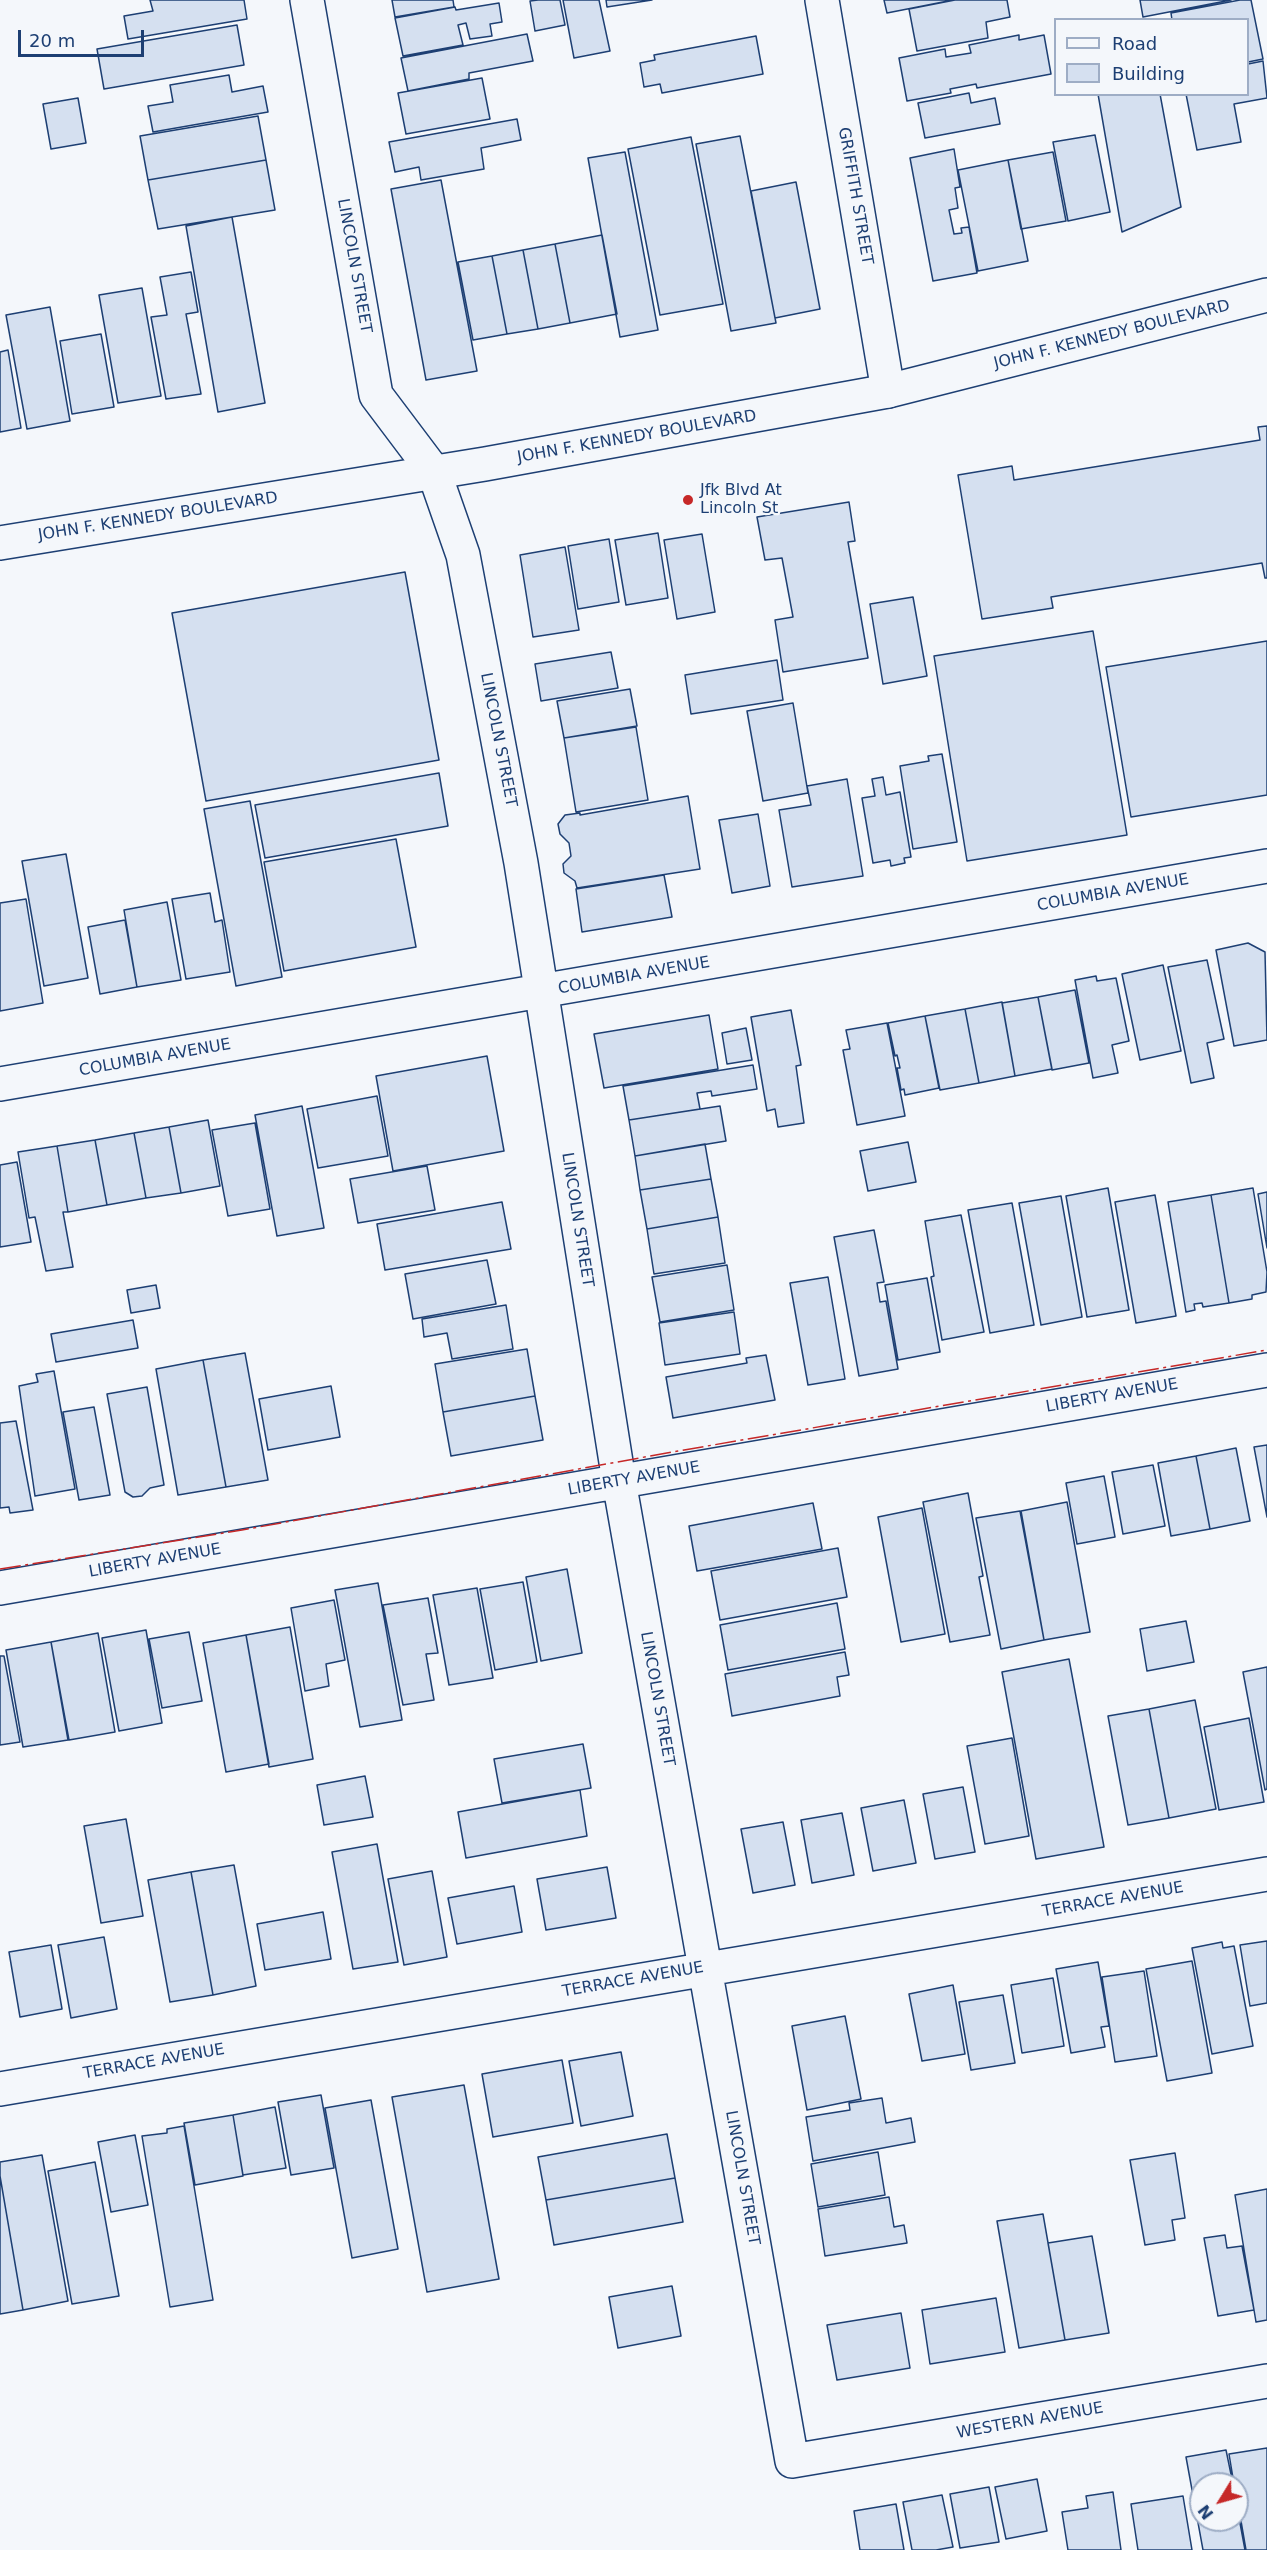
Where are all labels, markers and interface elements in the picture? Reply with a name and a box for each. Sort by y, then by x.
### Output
scale bar [21,18,147,56]
legend [1054,18,1249,96]
text: 20 m [29,30,75,51]
text: Road [1112,33,1157,54]
text: Building [1112,63,1185,84]
street label: GRIFFITH STREET [833,126,877,266]
street label: LINCOLN STREET [333,197,375,335]
street label: JOHN F. KENNEDY BOULEVARD [992,296,1232,374]
street label: JOHN F. KENNEDY BOULEVARD [516,406,758,468]
place label: Jfk Blvd At Lincoln St [700,481,782,519]
street label: JOHN F. KENNEDY BOULEVARD [37,489,279,545]
marker: Jfk Blvd At Lincoln St [681,493,695,507]
street label: LINCOLN STREET [476,671,520,809]
street label: COLUMBIA AVENUE [1036,870,1190,916]
street label: COLUMBIA AVENUE [557,953,711,999]
street label: COLUMBIA AVENUE [78,1035,232,1081]
street label: LINCOLN STREET [557,1151,597,1289]
street label: LIBERTY AVENUE [1044,1375,1180,1417]
street label: LIBERTY AVENUE [566,1458,702,1500]
street label: LIBERTY AVENUE [87,1540,223,1582]
street label: LINCOLN STREET [636,1630,678,1768]
street label: TERRACE AVENUE [1041,1878,1185,1922]
street label: TERRACE AVENUE [561,1958,705,2002]
street label: TERRACE AVENUE [82,2040,226,2084]
street label: LINCOLN STREET [721,2109,763,2247]
street label: WESTERN AVENUE [955,2399,1105,2443]
north arrow [1189,2472,1249,2532]
text: N [1194,2501,1217,2523]

